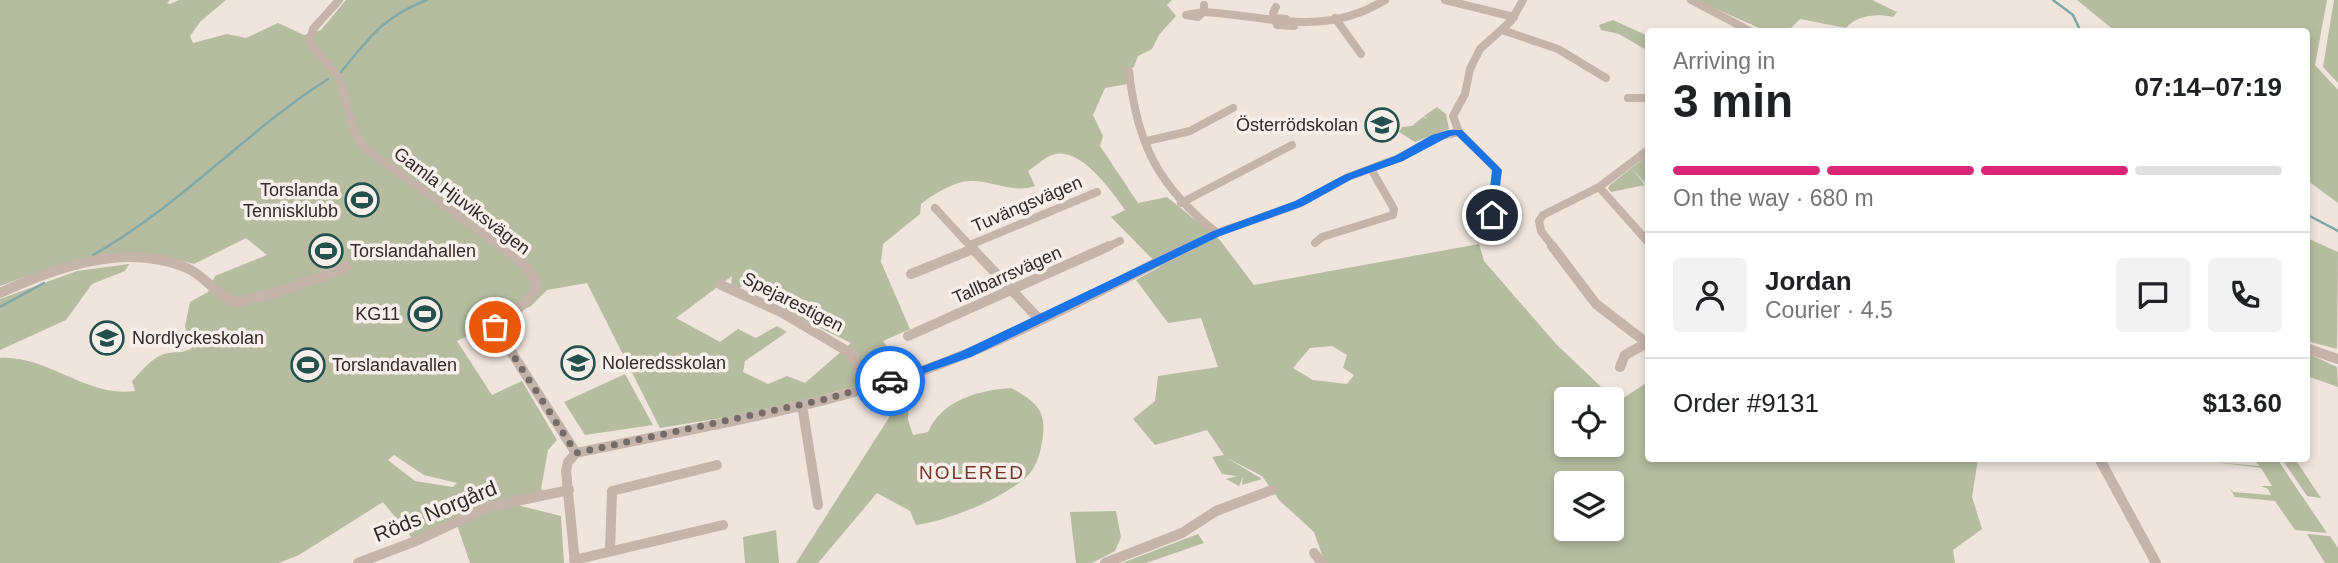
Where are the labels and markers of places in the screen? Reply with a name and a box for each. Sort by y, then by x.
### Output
school or university icon: Österrödskolan [1363,106,1401,144]
place label: Österrödskolan [1236,115,1358,135]
place label: Torslanda Tennisklubb [243,180,339,221]
sports icon: Torslanda Tennisklubb [343,181,381,219]
pin [1462,185,1522,245]
sports icon: Torslandahallen [307,232,345,270]
place label: Torslandahallen [350,241,476,261]
sports icon: KG11 [406,295,444,333]
pin [465,297,525,357]
place label: KG11 [355,304,400,324]
school or university icon: Nordlyckeskolan [88,319,126,357]
place label: Nordlyckeskolan [132,328,264,348]
school or university icon: Noleredsskolan [559,344,597,382]
sports icon: Torslandavallen [289,346,327,384]
place label: Noleredsskolan [602,353,726,373]
place label: Torslandavallen [332,355,457,375]

